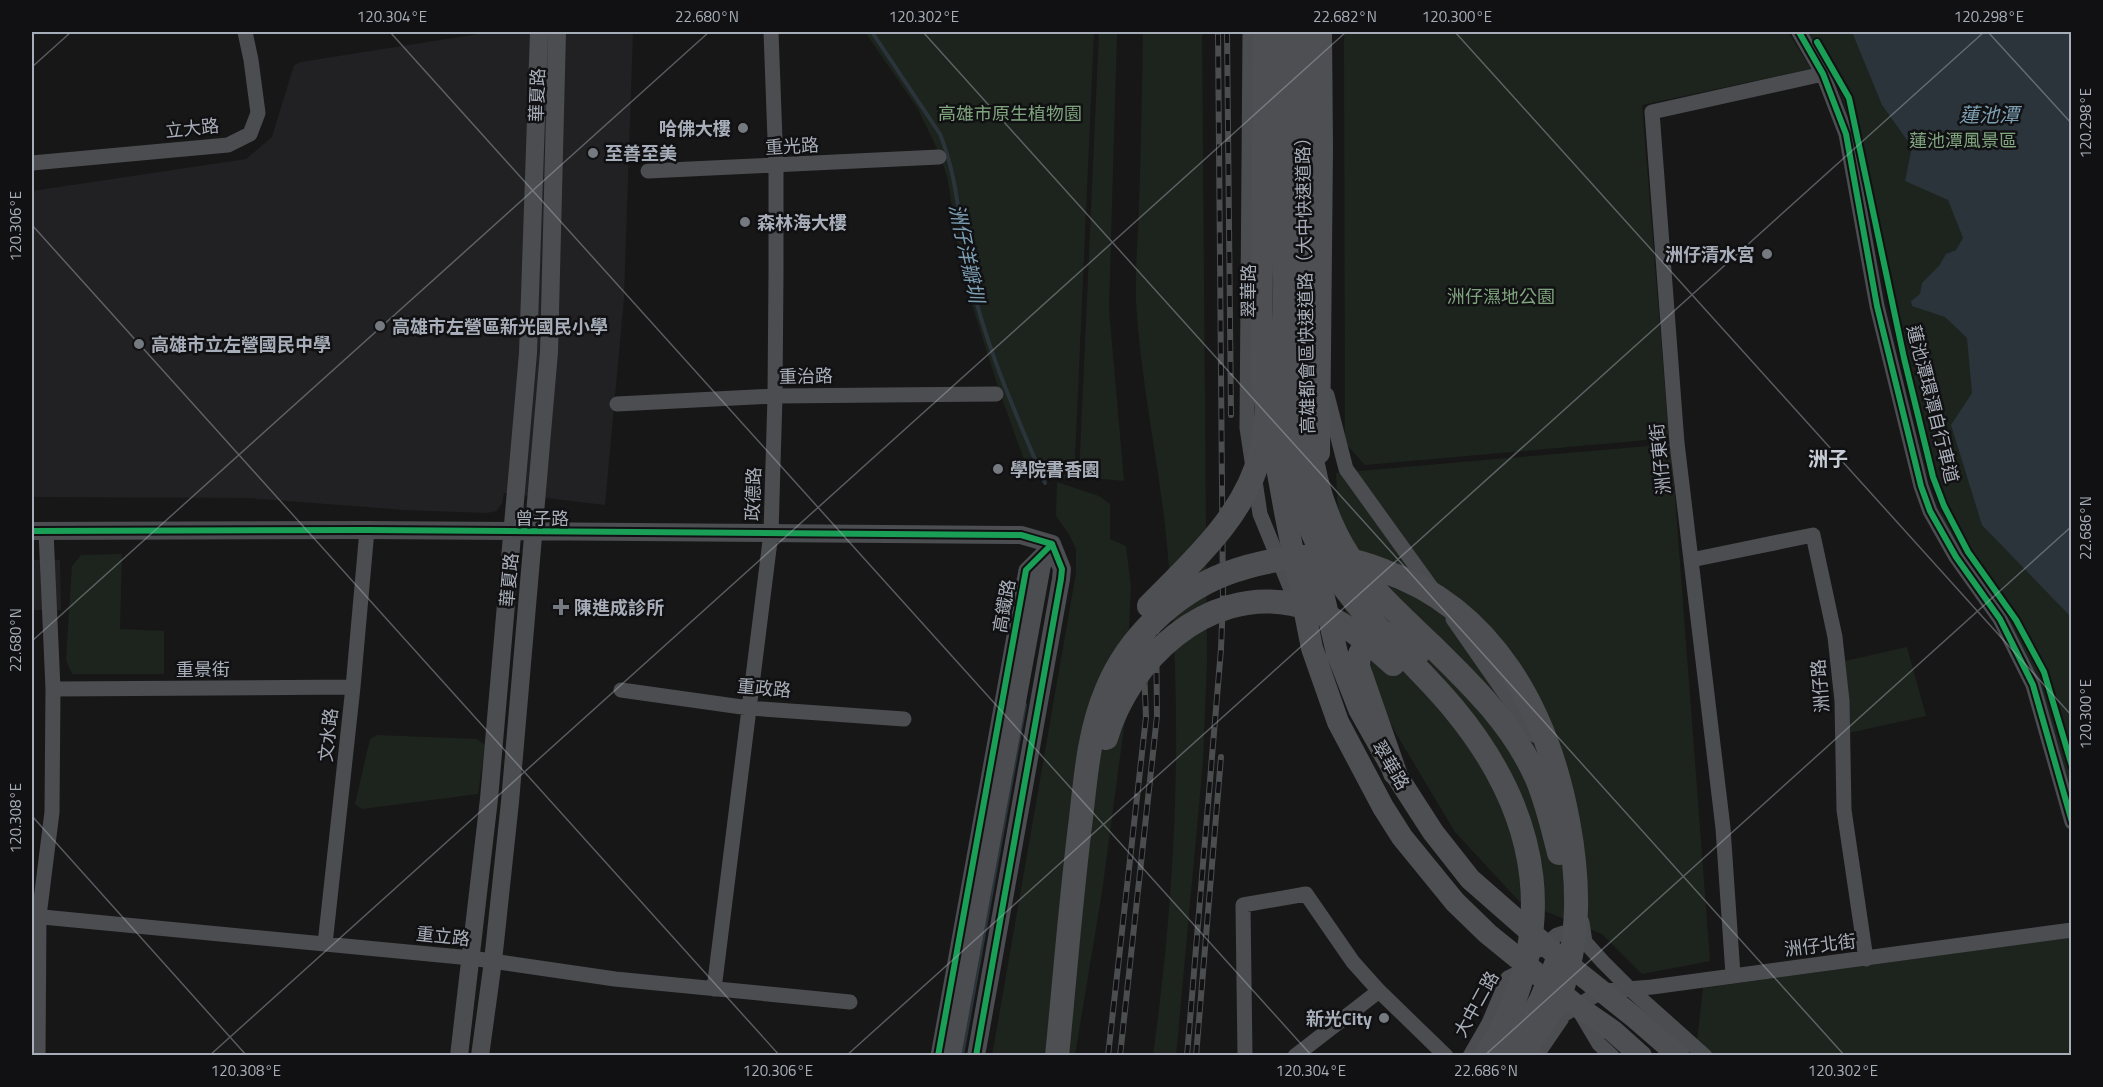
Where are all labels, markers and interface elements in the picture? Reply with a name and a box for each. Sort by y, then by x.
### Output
text: 120.304°E [357,5,427,28]
text: 22.680°N [675,5,739,28]
text: 120.302°E [889,5,959,28]
text: 22.682°N [1313,5,1377,28]
text: 120.300°E [1422,5,1492,28]
text: 120.298°E [1954,5,2024,28]
street label: 華夏路 [523,68,551,122]
text: 120.298°E [2074,88,2097,158]
water label: 蓮池潭 [1959,99,2023,130]
park label: 高雄市原生植物園 [938,100,1082,127]
street label: 立大路 [164,112,220,144]
place label: 哈佛大樓 [659,115,731,142]
marker: 哈佛大樓 [736,121,750,135]
park label: 蓮池潭風景區 [1909,127,2017,154]
street label: 高雄都會區快速道路（大中快速道路） [1289,128,1321,434]
street label: 重光路 [764,131,820,161]
place label: 至善至美 [605,140,677,167]
marker: 至善至美 [586,146,600,160]
text: 120.306°E [4,191,27,261]
water label: 洲仔洋瓣圳 [941,201,993,308]
place label: 森林海大樓 [757,209,847,236]
marker: 森林海大樓 [738,215,752,229]
place label: 洲仔清水宮 [1665,241,1755,268]
marker: 洲仔清水宮 [1760,247,1774,261]
street label: 翠華路 [1235,264,1262,318]
park label: 洲仔濕地公園 [1447,283,1555,310]
place label: 高雄市左營區新光國民小學 [392,313,608,340]
marker: 高雄市左營區新光國民小學 [373,319,387,333]
street label: 蓮池潭環潭自行車道 [1900,322,1966,486]
place label: 高雄市立左營國民中學 [151,331,331,358]
marker: 高雄市立左營國民中學 [132,337,146,351]
street label: 重治路 [779,362,833,390]
street label: 洲仔東街 [1643,422,1677,496]
district label: 洲子 [1808,443,1848,474]
place label: 學院書香園 [1010,456,1100,483]
marker: 學院書香園 [991,462,1005,476]
street label: 政德路 [739,467,767,521]
text: 22.686°N [2074,496,2097,560]
street label: 曾子路 [515,505,569,532]
street label: 華夏路 [493,552,525,608]
street label: 高鐵路 [986,577,1022,635]
place label: 陳進成診所 [574,594,664,621]
marker: 陳進成診所 [552,598,570,616]
text: 22.680°N [4,608,27,672]
street label: 重景街 [176,656,230,683]
street label: 洲仔路 [1804,658,1836,714]
street label: 重政路 [736,672,792,704]
text: 120.300°E [2074,679,2097,749]
street label: 文水路 [312,707,344,763]
street label: 翠華路 [1366,735,1416,795]
text: 120.308°E [4,783,27,853]
street label: 重立路 [415,920,471,952]
street label: 洲仔北街 [1783,927,1857,963]
street label: 大中二路 [1447,966,1505,1042]
place label: 新光City [1306,1005,1372,1032]
marker: 新光City [1377,1011,1391,1025]
text: 120.308°E [211,1059,281,1082]
text: 120.306°E [743,1059,813,1082]
text: 120.304°E [1276,1059,1346,1082]
text: 22.686°N [1454,1059,1518,1082]
text: 120.302°E [1808,1059,1878,1082]

